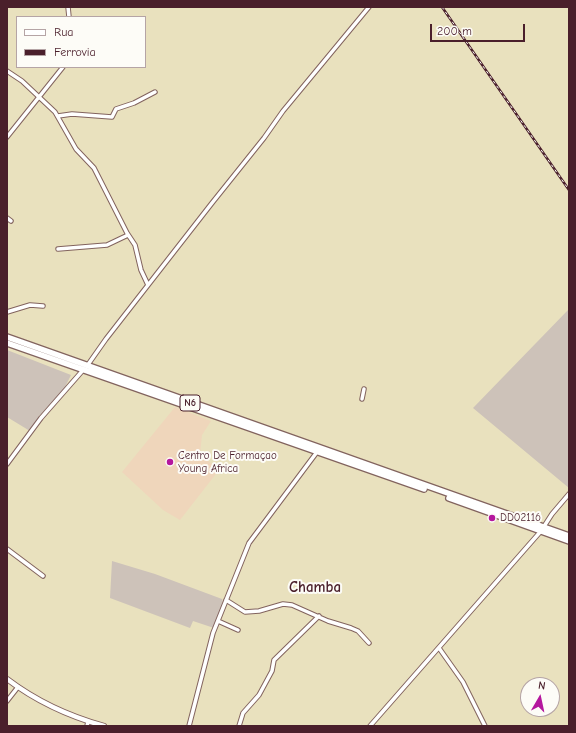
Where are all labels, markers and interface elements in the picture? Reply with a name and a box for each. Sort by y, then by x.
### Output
legend [16,16,146,68]
scale bar [432,16,527,42]
text: 200 m [437,24,472,38]
text: Rua [54,25,73,39]
text: Ferrovia [54,45,96,59]
road number: N6 [180,395,200,411]
place label: Centro De Formaçao Young Africa [178,449,277,475]
marker: Centro De Formaçao Young Africa [165,457,175,467]
place label: DD02116 [500,511,541,525]
marker: DD02116 [487,513,497,523]
district label: Chamba [289,579,341,597]
north arrow [520,677,560,717]
text: N [537,679,546,693]

